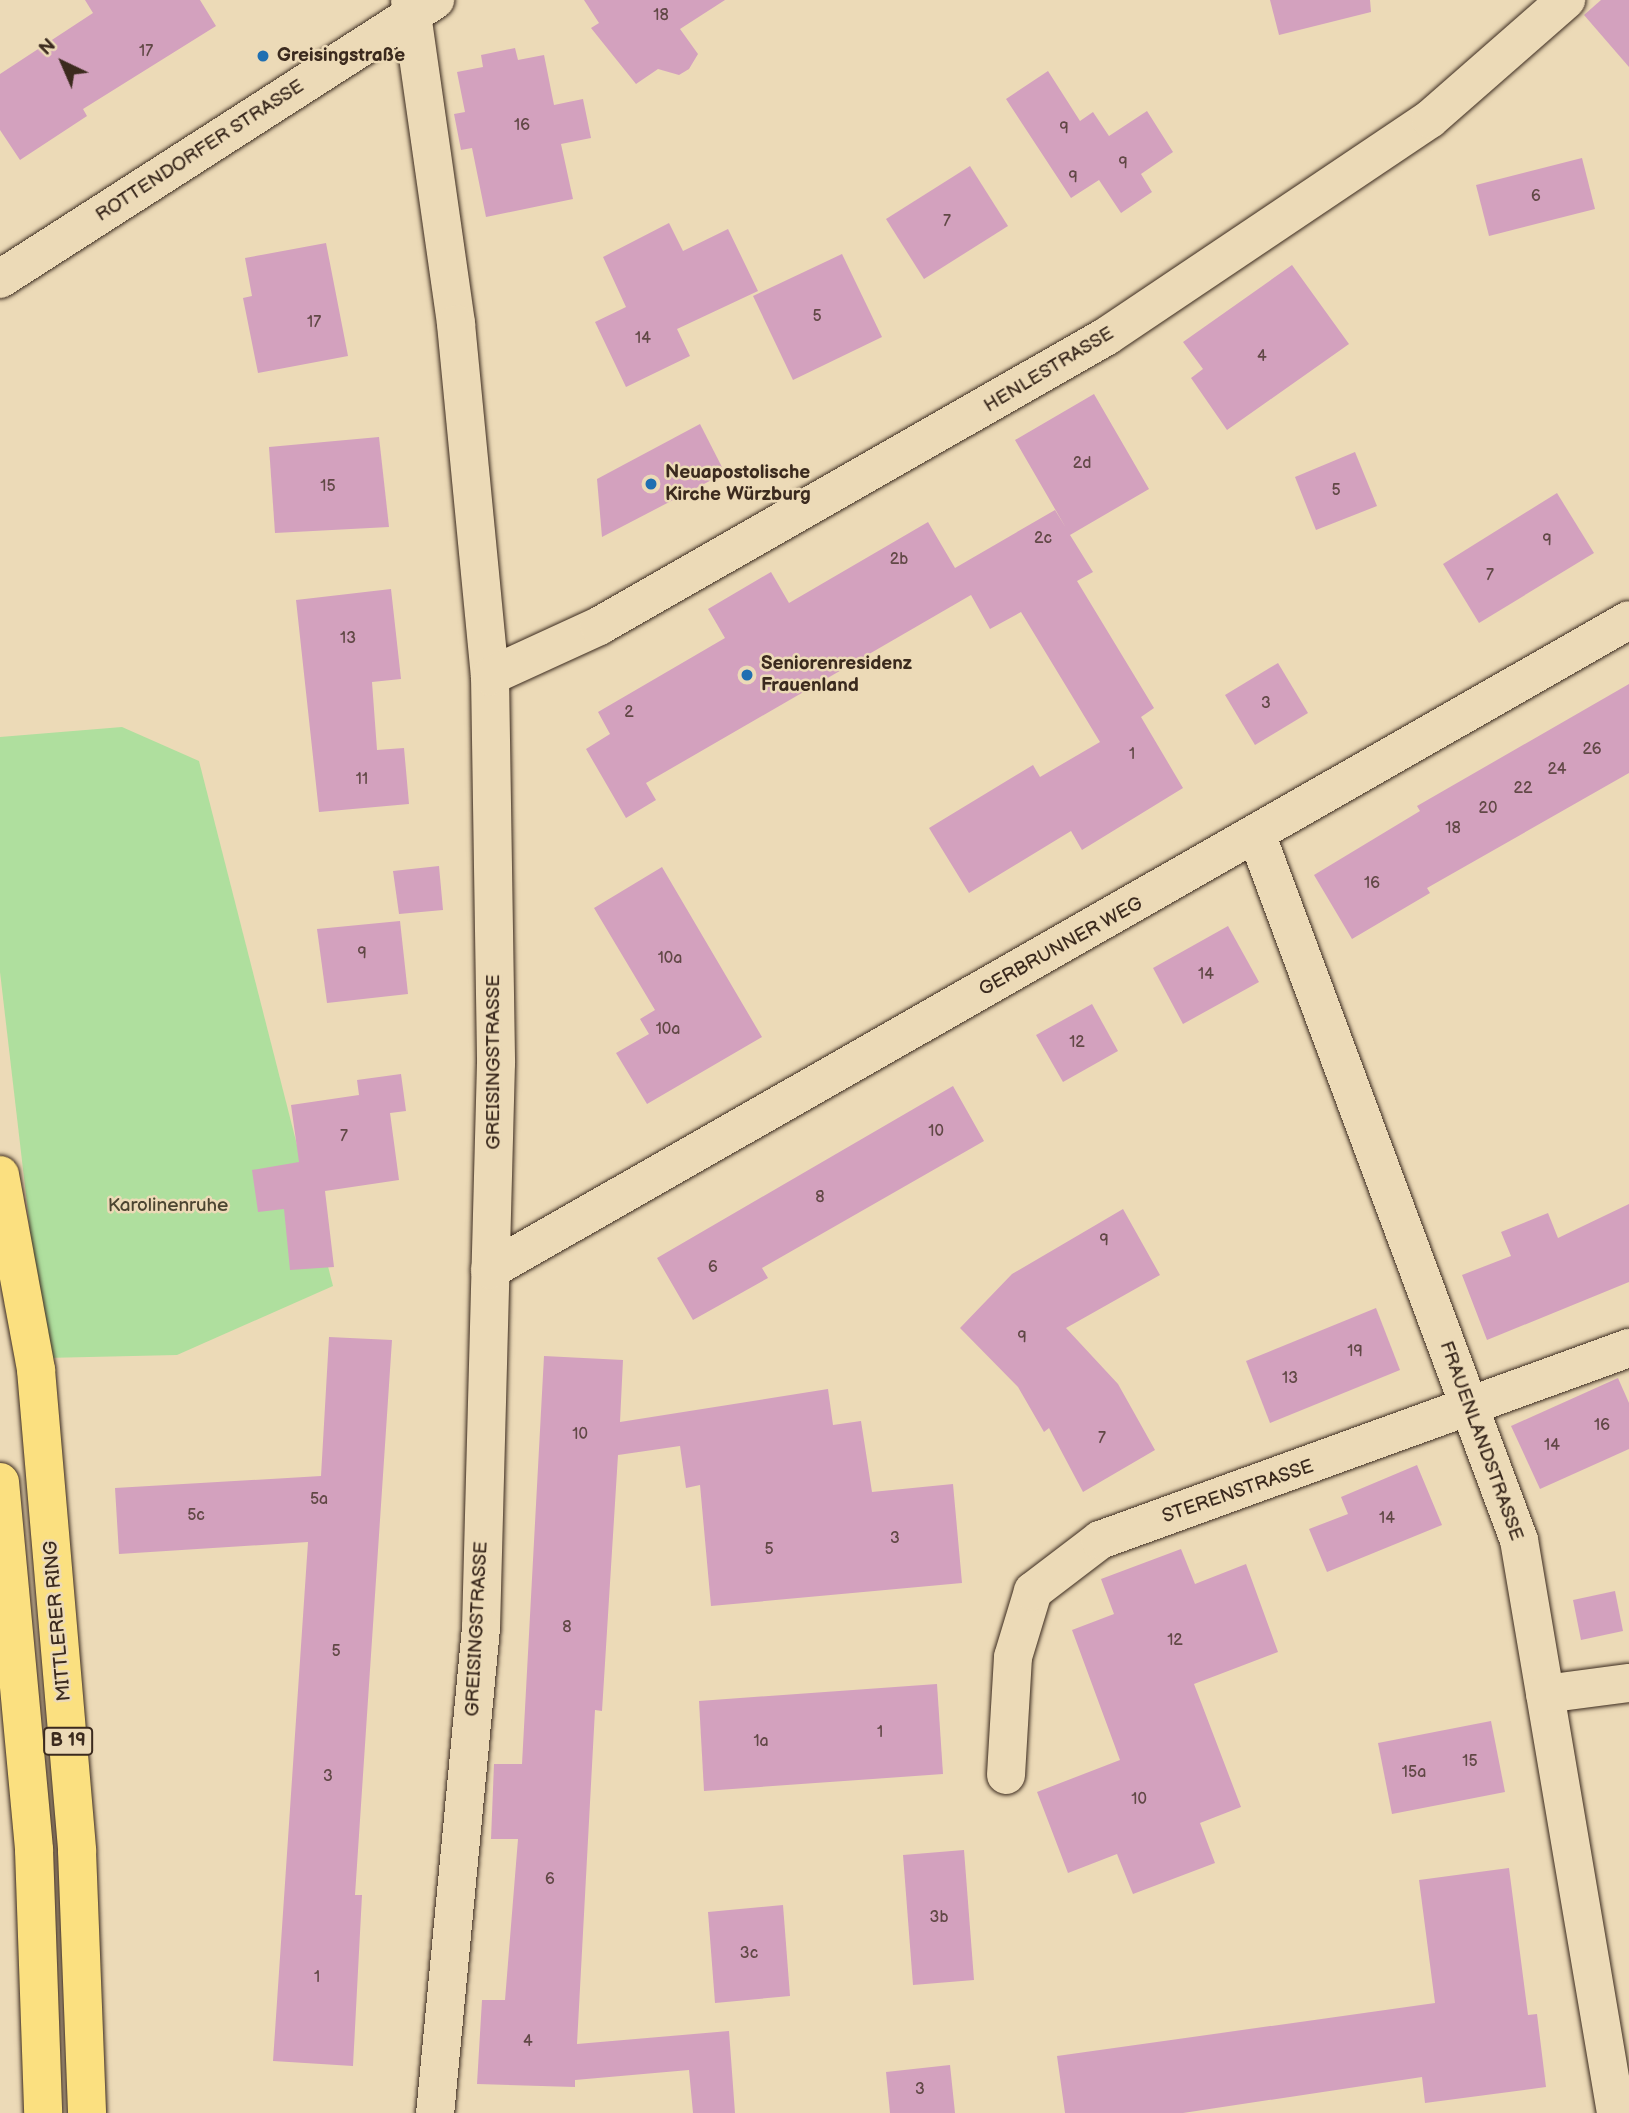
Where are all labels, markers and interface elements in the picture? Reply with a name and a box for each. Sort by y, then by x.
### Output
house number: 18 [653,6,669,26]
north arrow [28,28,98,98]
text: N [35,34,61,61]
house number: 17 [139,42,153,62]
place label: Greisingstraße [277,45,405,67]
marker: Greisingstraße [255,48,271,64]
street label: ROTTENDORFER STRASSE [91,75,309,227]
house number: 16 [514,116,530,136]
house number: 9 [1059,119,1069,139]
house number: 9 [1118,154,1128,174]
house number: 9 [1068,168,1078,188]
house number: 6 [1531,187,1541,207]
house number: 7 [943,212,951,232]
house number: 5 [812,307,822,327]
house number: 17 [307,313,321,333]
street label: HENLESTRASSE [980,322,1118,418]
house number: 14 [635,329,651,349]
house number: 4 [1257,347,1267,367]
house number: 2d [1073,454,1091,474]
place label: Neuapostolische Kirche Würzburg [665,462,811,506]
marker: Neuapostolische Kirche Würzburg [643,476,659,492]
house number: 15 [320,477,336,497]
house number: 5 [1331,481,1341,501]
house number: 2c [1034,529,1052,549]
house number: 9 [1542,531,1552,551]
house number: 2b [890,550,908,570]
house number: 7 [1486,566,1494,586]
house number: 13 [340,629,356,649]
place label: Seniorenresidenz Frauenland [761,653,912,697]
marker: Seniorenresidenz Frauenland [739,667,755,683]
house number: 3 [1261,694,1271,714]
house number: 2 [624,703,634,723]
house number: 26 [1582,740,1602,760]
house number: 1 [1129,745,1135,765]
house number: 24 [1548,760,1566,780]
house number: 11 [356,770,368,790]
house number: 22 [1514,779,1532,799]
house number: 20 [1479,799,1497,819]
house number: 18 [1445,819,1461,839]
house number: 16 [1364,874,1380,894]
street label: GERBRUNNER WEG [975,892,1147,1002]
house number: 9 [357,944,367,964]
house number: 10a [658,949,682,969]
house number: 14 [1198,965,1214,985]
street label: GREISINGSTRASSE [483,974,505,1150]
house number: 10a [656,1020,680,1040]
house number: 12 [1069,1033,1085,1053]
house number: 10 [928,1122,944,1142]
house number: 7 [340,1127,348,1147]
house number: 8 [815,1188,825,1208]
park label: Karolinenruhe [108,1195,228,1217]
house number: 9 [1099,1231,1109,1251]
house number: 6 [708,1258,718,1278]
house number: 9 [1017,1328,1027,1348]
street label: FRAUENLANDSTRASSE [1434,1338,1528,1544]
house number: 19 [1347,1342,1363,1362]
house number: 13 [1282,1369,1298,1389]
house number: 16 [1594,1416,1610,1436]
house number: 10 [572,1425,588,1445]
house number: 7 [1098,1429,1106,1449]
house number: 14 [1544,1436,1560,1456]
street label: STERENSTRASSE [1159,1455,1317,1529]
house number: 5a [310,1490,328,1510]
house number: 5c [187,1506,205,1526]
house number: 14 [1379,1509,1395,1529]
house number: 3 [890,1529,900,1549]
street label: MITTLERER RING [40,1540,76,1702]
house number: 5 [764,1540,774,1560]
street label: GREISINGSTRASSE [461,1541,493,1717]
house number: 8 [562,1618,572,1638]
house number: 12 [1167,1631,1183,1651]
house number: 5 [331,1642,341,1662]
house number: 1 [877,1723,883,1743]
road number: B 19 [42,1726,94,1756]
house number: 1a [753,1732,769,1752]
house number: 15 [1462,1752,1478,1772]
house number: 15a [1402,1763,1426,1783]
house number: 3 [323,1767,333,1787]
house number: 10 [1131,1790,1147,1810]
house number: 6 [545,1870,555,1890]
house number: 3b [930,1908,948,1928]
house number: 3c [740,1944,758,1964]
house number: 1 [314,1968,320,1988]
house number: 4 [523,2032,533,2052]
house number: 3 [915,2080,925,2100]

